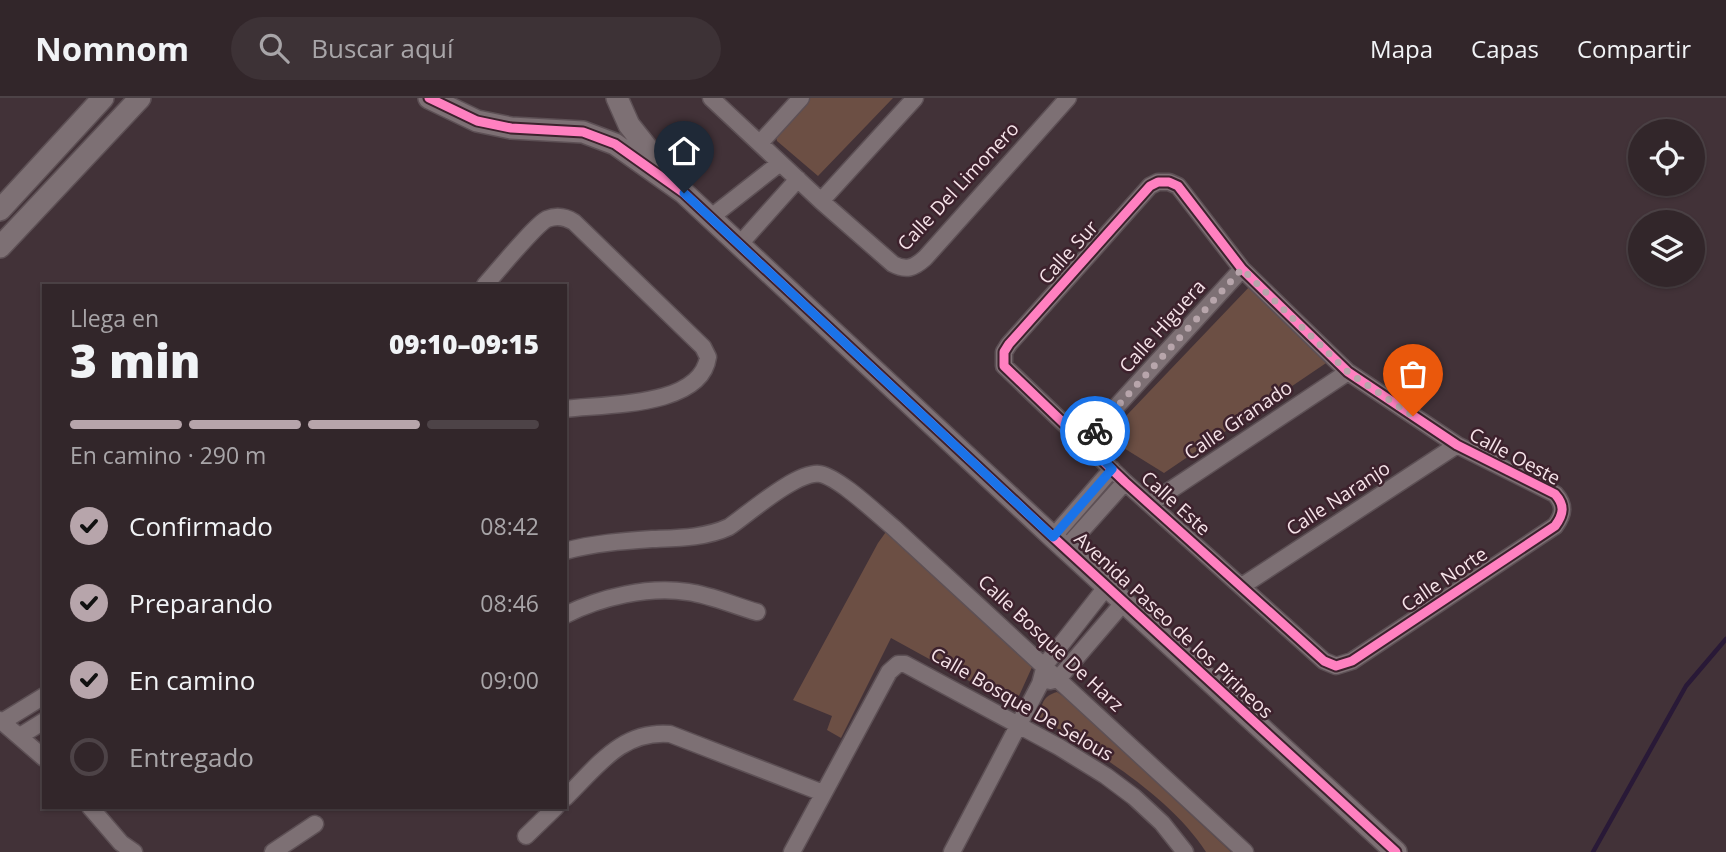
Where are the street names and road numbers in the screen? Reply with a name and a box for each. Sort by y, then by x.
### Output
street label: Calle Del Limonero [891,116,1025,256]
street label: Calle Sur [1032,214,1104,290]
street label: Calle Higuera [1113,274,1211,378]
street label: Calle Granado [1179,374,1297,466]
street label: Calle Oeste [1465,421,1565,491]
street label: Calle Naranjo [1281,455,1395,541]
street label: Calle Este [1136,465,1216,541]
street label: Avenida Paseo de los Pirineos [1069,526,1279,724]
street label: Calle Norte [1396,541,1492,617]
street label: Calle Bosque De Harz [973,569,1129,717]
street label: Calle Bosque De Selous [926,641,1118,767]

